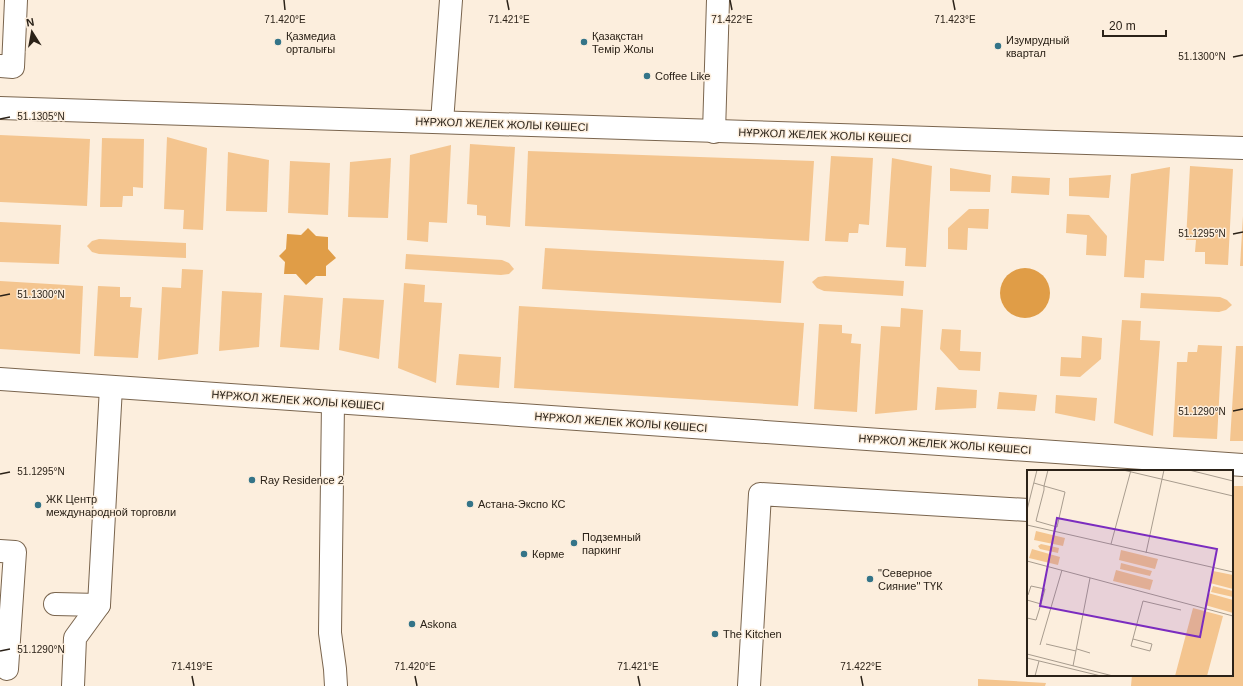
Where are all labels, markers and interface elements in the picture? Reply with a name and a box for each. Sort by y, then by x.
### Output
north arrow [12,12,52,52]
scale bar [1103,12,1166,38]
text: 71.420°E [264,14,306,25]
text: 71.421°E [488,14,530,25]
text: 71.422°E [711,14,753,25]
text: 71.423°E [934,14,976,25]
text: N [25,16,35,29]
text: 20 m [1109,19,1136,33]
place label: Қазмедиа орталығы [286,30,336,55]
place label: Қазақстан Темір Жолы [592,30,654,55]
place label: Изумрудный квартал [1006,34,1069,59]
marker: Қазмедиа орталығы [273,37,283,47]
marker: Қазақстан Темір Жолы [579,37,589,47]
marker: Изумрудный квартал [993,41,1003,51]
text: 51.1300°N [1178,51,1226,62]
place label: Coffee Like [655,70,710,82]
marker: Coffee Like [642,71,652,81]
text: 51.1305°N [17,111,65,122]
street label: НҰРЖОЛ ЖЕЛЕК ЖОЛЫ КӨШЕСІ [415,115,589,133]
street label: НҰРЖОЛ ЖЕЛЕК ЖОЛЫ КӨШЕСІ [738,126,912,144]
text: 51.1295°N [1178,228,1226,239]
text: 51.1300°N [17,289,65,300]
street label: НҰРЖОЛ ЖЕЛЕК ЖОЛЫ КӨШЕСІ [211,388,385,412]
text: 51.1290°N [1178,406,1226,417]
street label: НҰРЖОЛ ЖЕЛЕК ЖОЛЫ КӨШЕСІ [534,410,708,434]
street label: НҰРЖОЛ ЖЕЛЕК ЖОЛЫ КӨШЕСІ [858,432,1032,456]
text: 51.1295°N [17,466,65,477]
inset map [1027,470,1233,676]
place label: Ray Residence 2 [260,474,344,486]
marker: Ray Residence 2 [247,475,257,485]
place label: ЖК Центр международной торговли [46,493,176,518]
place label: Астана-Экспо КС [478,498,565,510]
marker: Астана-Экспо КС [465,499,475,509]
marker: ЖК Центр международной торговли [33,500,43,510]
place label: Подземный паркинг [582,531,641,556]
marker: Подземный паркинг [569,538,579,548]
place label: Көрме [532,548,564,560]
marker: Көрме [519,549,529,559]
place label: "Северное Cияние" ТҮК [878,567,943,592]
marker: "Северное Cияние" ТҮК [865,574,875,584]
place label: Askona [420,618,458,630]
marker: Askona [407,619,417,629]
place label: The Kitchen [723,628,782,640]
marker: The Kitchen [710,629,720,639]
text: 51.1290°N [17,644,65,655]
text: 71.419°E [171,661,213,672]
text: 71.420°E [394,661,436,672]
text: 71.421°E [617,661,659,672]
text: 71.422°E [840,661,882,672]

